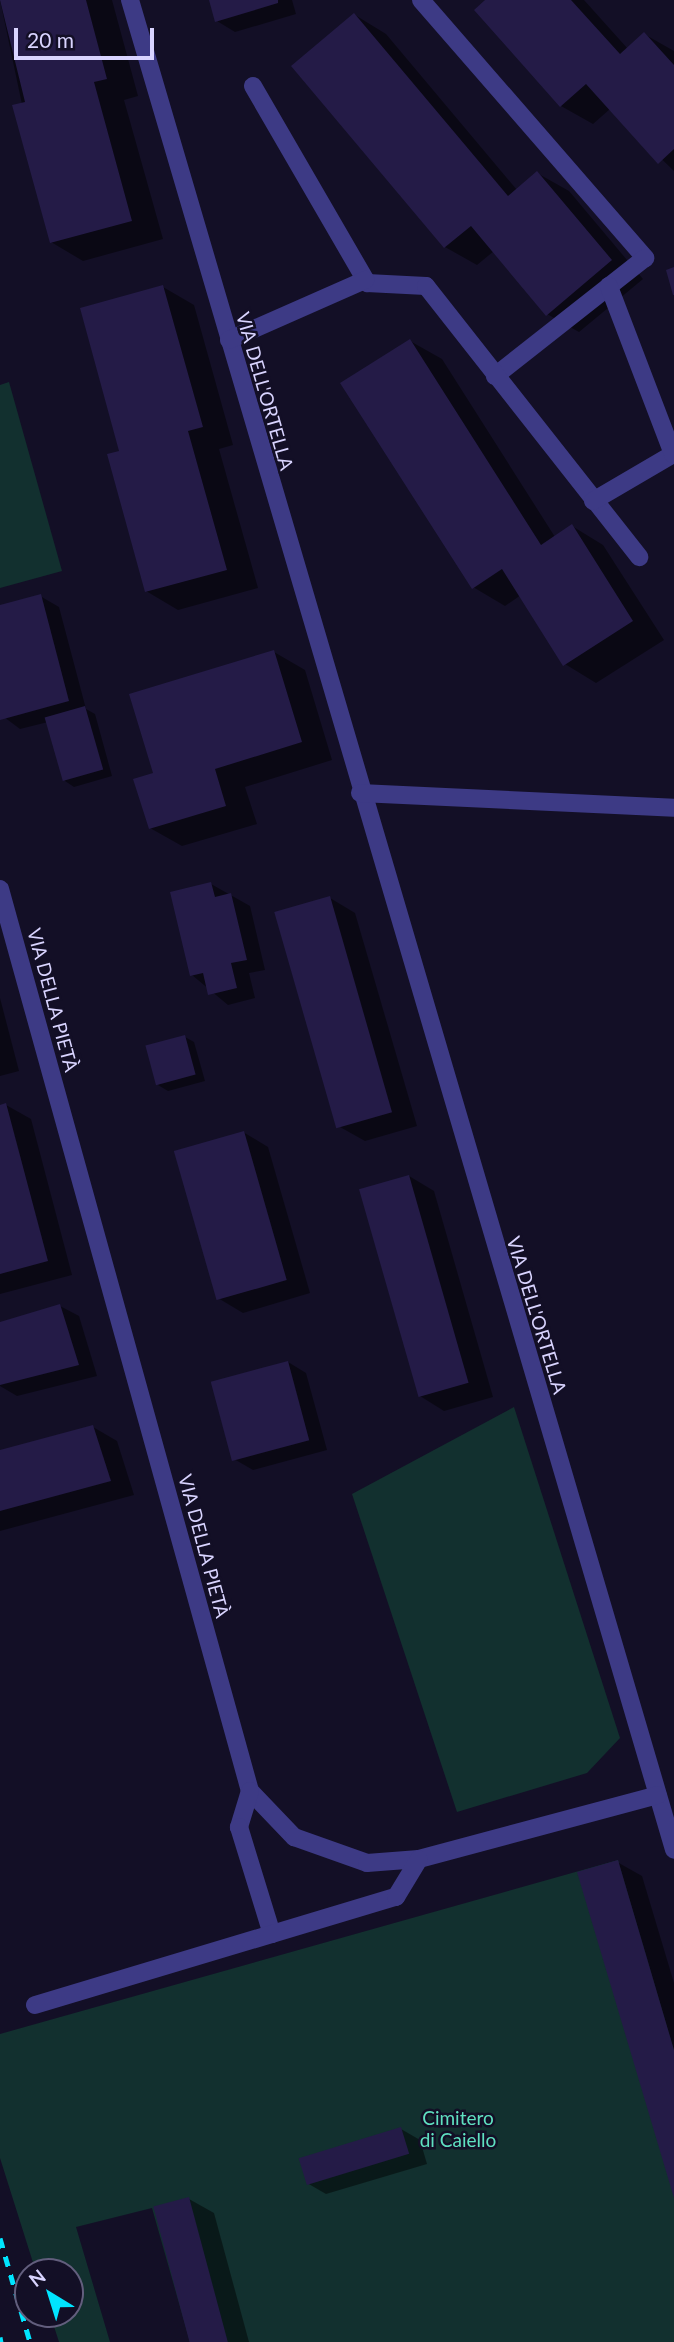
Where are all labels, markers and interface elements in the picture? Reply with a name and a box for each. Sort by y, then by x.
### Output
scale bar [18,14,158,58]
text: 20 m [27,27,74,52]
street label: VIA DELL'ORTELLA [231,309,299,473]
street label: VIA DELLA PIETÀ [23,925,83,1075]
street label: VIA DELL'ORTELLA [502,1233,572,1397]
street label: VIA DELLA PIETÀ [174,1471,234,1621]
park label: Cimitero di Caiello [420,2107,496,2151]
north arrow [14,2258,84,2328]
text: N [24,2264,50,2291]

